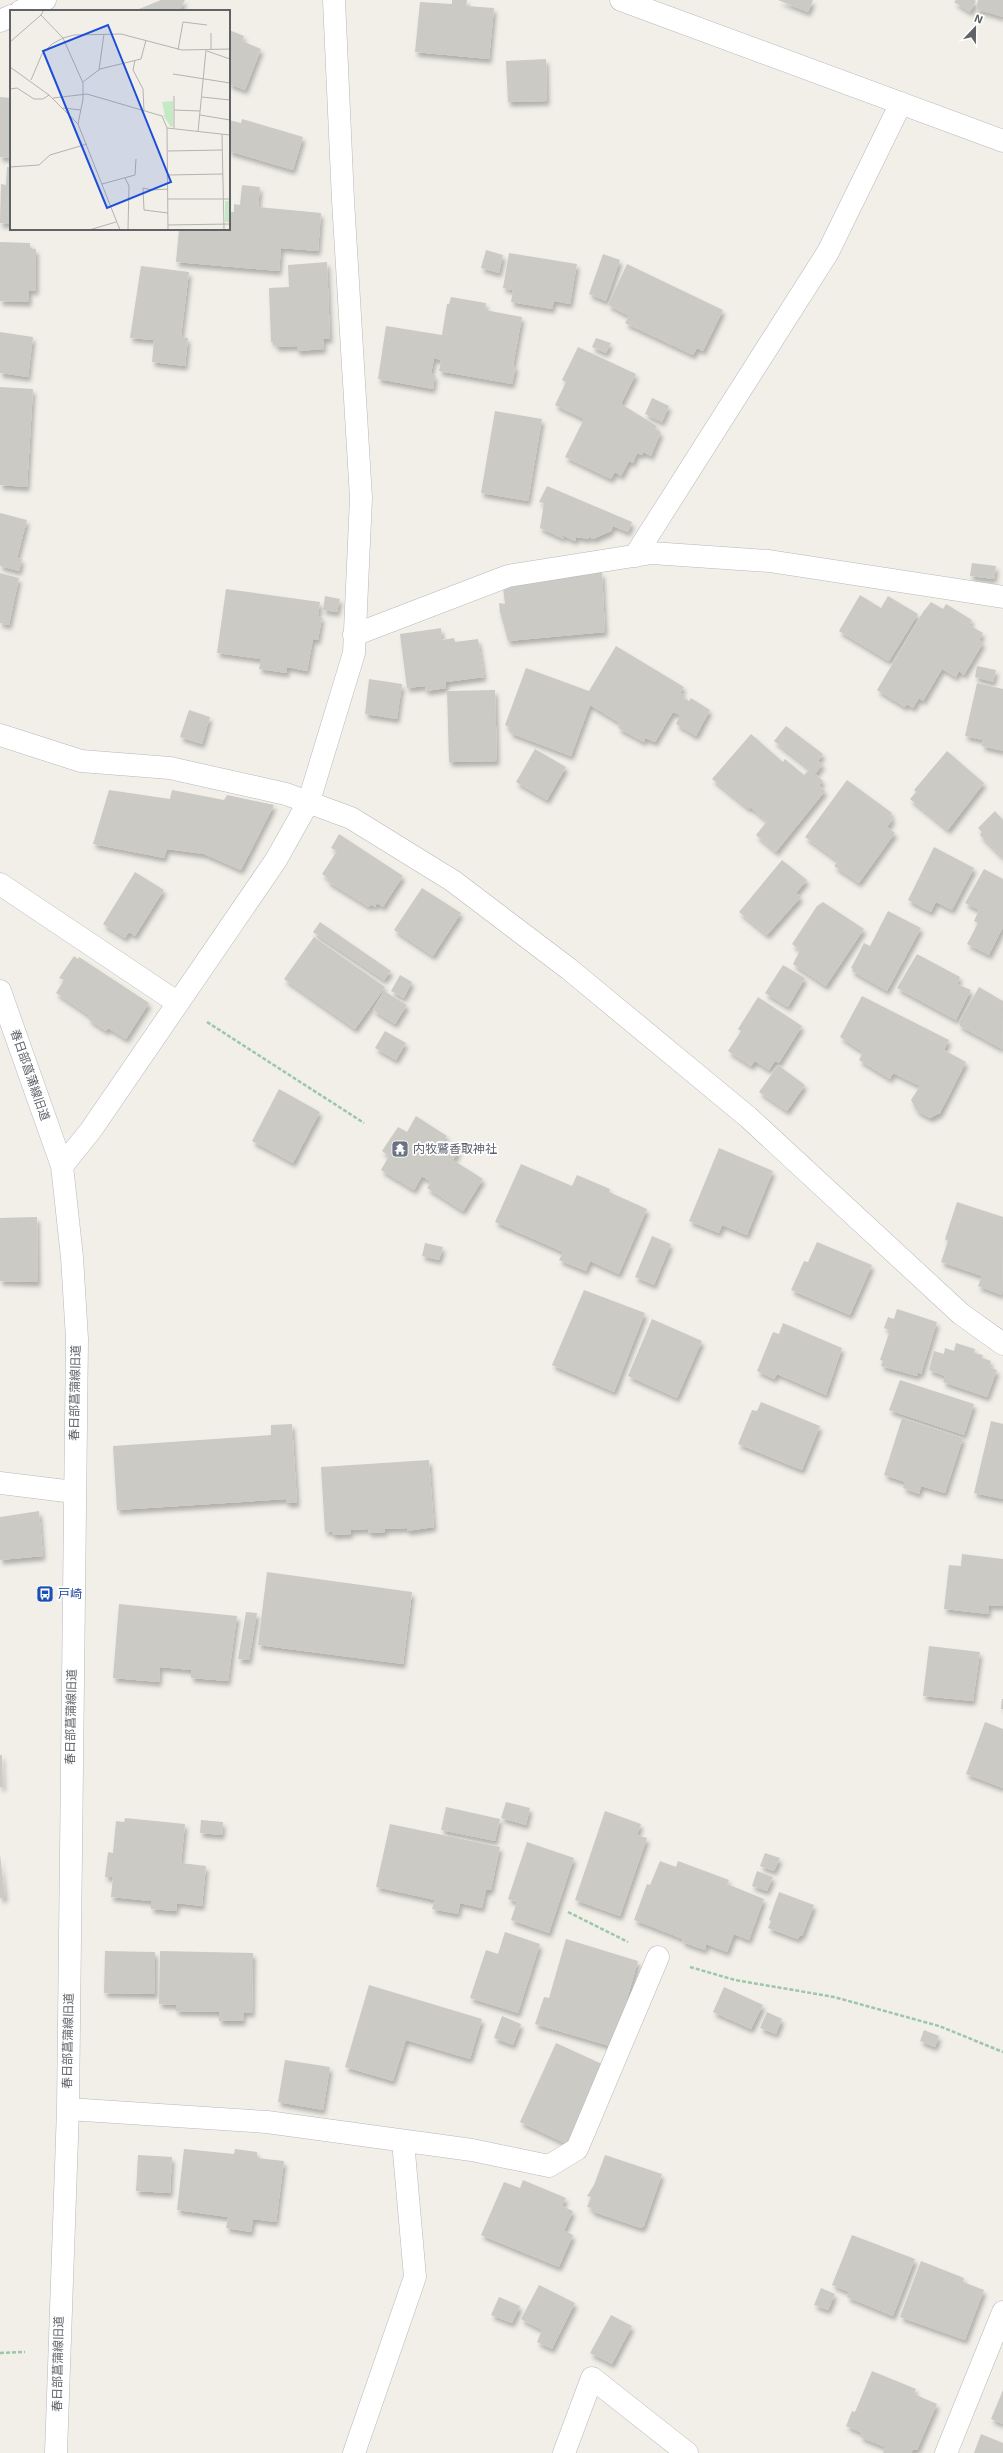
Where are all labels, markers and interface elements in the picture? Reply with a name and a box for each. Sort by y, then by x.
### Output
north arrow [955,8,995,48]
inset map [10,10,230,230]
text: N [973,11,985,26]
street label: 春日部菖蒲線旧道 [9,1027,53,1122]
temple icon: 内牧鷲香取神社 [390,1139,410,1159]
place label: 内牧鷲香取神社 [413,1141,497,1155]
street label: 春日部菖蒲線旧道 [66,1345,82,1441]
bus stop icon: 戸崎 [35,1584,55,1604]
place label: 戸崎 [58,1586,82,1600]
street label: 春日部菖蒲線旧道 [62,1669,78,1765]
street label: 春日部菖蒲線旧道 [59,1993,75,2089]
street label: 春日部菖蒲線旧道 [49,2316,65,2412]

